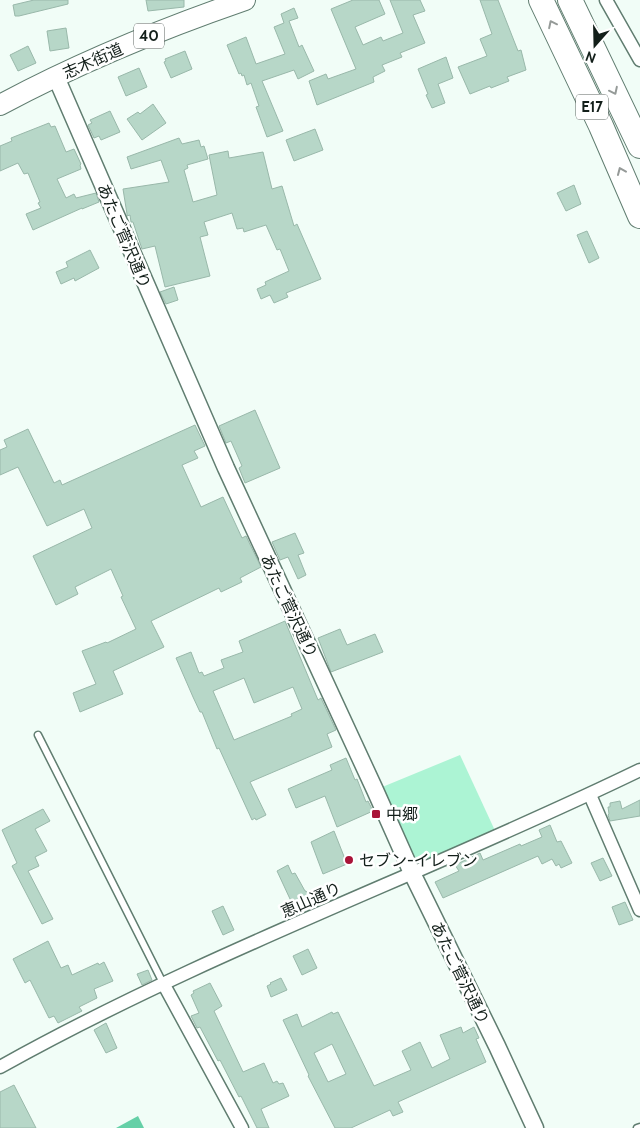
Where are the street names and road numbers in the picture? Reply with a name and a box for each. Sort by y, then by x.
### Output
road number: 40 [134,24,164,48]
street label: 志木街道 [60,39,126,83]
road number: E17 [576,94,608,120]
street label: あたご菅沢通り [93,181,155,291]
street label: あたご菅沢通り [257,551,321,661]
street label: 恵山通り [278,878,344,922]
street label: あたご菅沢通り [427,918,493,1028]

